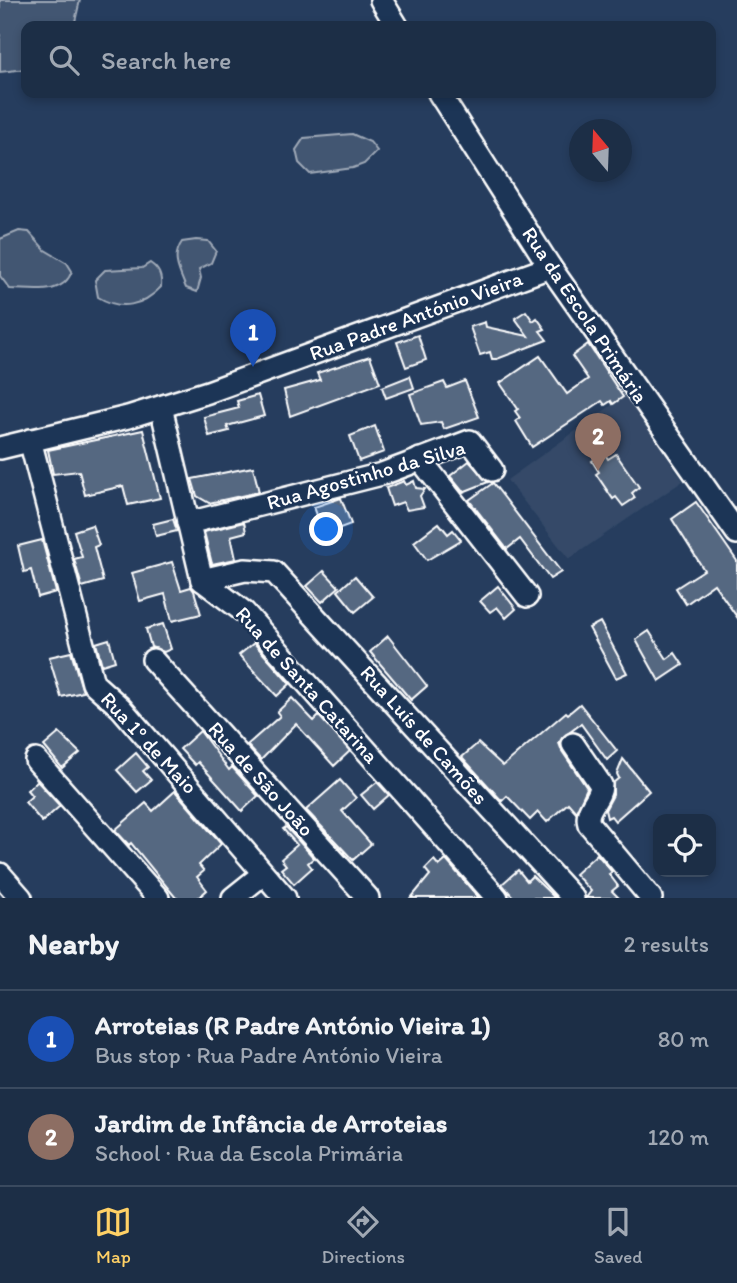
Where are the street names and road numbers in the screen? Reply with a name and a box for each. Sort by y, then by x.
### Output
street label: Rua da Escola Primária [517,222,654,408]
street label: Rua Padre António Vieira [306,265,526,366]
street label: Rua Agostinho da Silva [264,434,468,515]
street label: Rua de Santa Catarina [230,601,384,768]
street label: Rua Luís de Camões [355,660,493,809]
street label: Rua 1º de Maio [96,686,203,799]
street label: Rua de São João [203,716,320,841]

